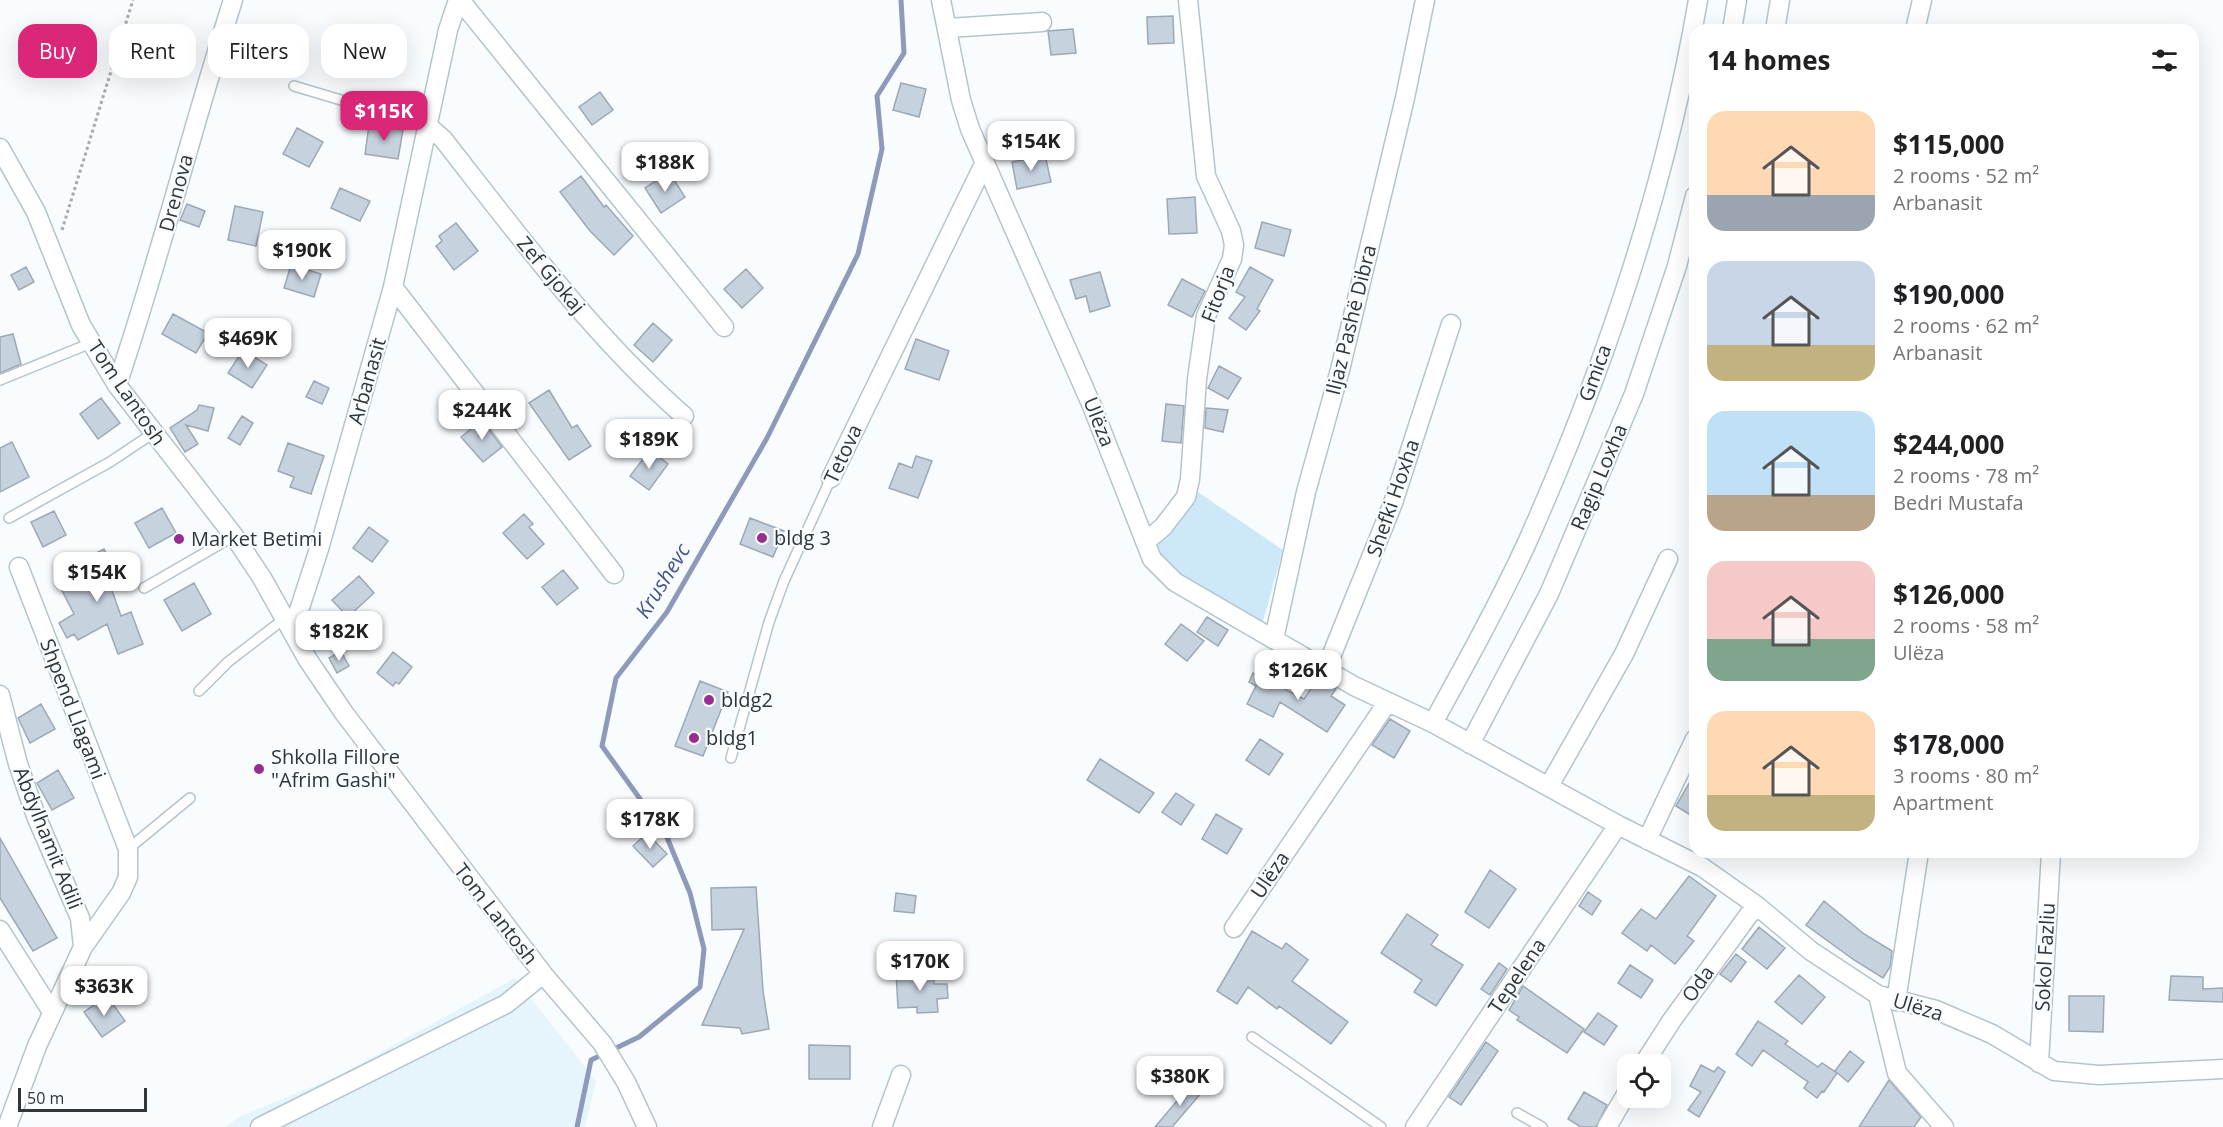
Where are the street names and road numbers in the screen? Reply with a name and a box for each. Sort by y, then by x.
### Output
street label: Drenova [152,151,199,235]
street label: Zef Gjokaj [511,230,592,319]
street label: Iljaz Pashë Dibra [1319,242,1382,398]
street label: Fitorja [1194,262,1241,326]
street label: Arbanasit [341,334,392,427]
street label: Tom Lantosh [82,335,173,451]
street label: Gmica [1572,341,1617,405]
street label: Ulëza [1077,393,1122,451]
street label: Ragip Loxha [1564,419,1633,534]
street label: Tetova [817,420,868,488]
street label: Shefki Hoxha [1360,435,1425,560]
street label: Shpend Llagami [34,635,113,783]
street label: Abdylhamit Adili [8,763,89,913]
street label: Ulëza [1244,846,1295,904]
street label: Tom Lantosh [448,857,544,970]
street label: Sokol Fazliu [2028,902,2061,1012]
street label: Tepelena [1482,933,1552,1019]
street label: Oda [1675,960,1720,1007]
street label: Ulëza [1890,986,1947,1027]

